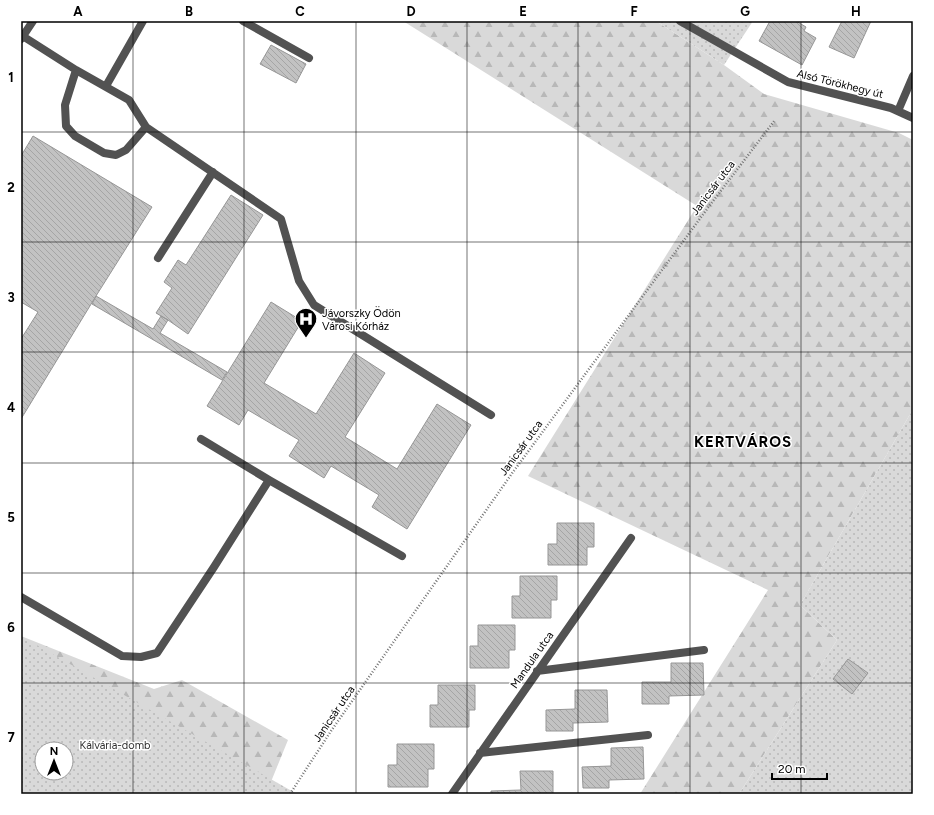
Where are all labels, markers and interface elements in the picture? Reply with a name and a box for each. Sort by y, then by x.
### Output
text: A [73,4,83,19]
text: B [185,4,193,19]
text: C [295,4,305,19]
text: D [406,4,416,19]
text: E [519,4,527,19]
text: F [630,4,638,19]
text: G [740,4,750,19]
text: H [851,4,861,19]
street label: Alsó Törökhegy út [795,67,885,101]
text: 1 [8,70,14,85]
street label: Janicsár utca [688,158,738,218]
text: 2 [7,180,15,195]
text: 3 [7,290,15,305]
hospital icon: Jávorszky Ödön Városi Kórház [293,306,319,339]
place label: Jávorszky Ödön Városi Kórház [322,306,401,333]
text: 4 [7,400,15,415]
street label: Janicsár utca [497,418,545,478]
district label: KERTVÁROS [694,433,792,451]
text: 5 [7,510,15,525]
text: 6 [7,620,15,635]
street label: Mandula utca [508,629,556,691]
street label: Janicsár utca [310,683,358,745]
text: 7 [7,730,15,745]
park label: Kálvária-domb [80,739,150,752]
north arrow [34,741,74,781]
text: N [50,745,58,758]
scale bar [772,755,827,781]
text: 20 m [778,762,806,776]

